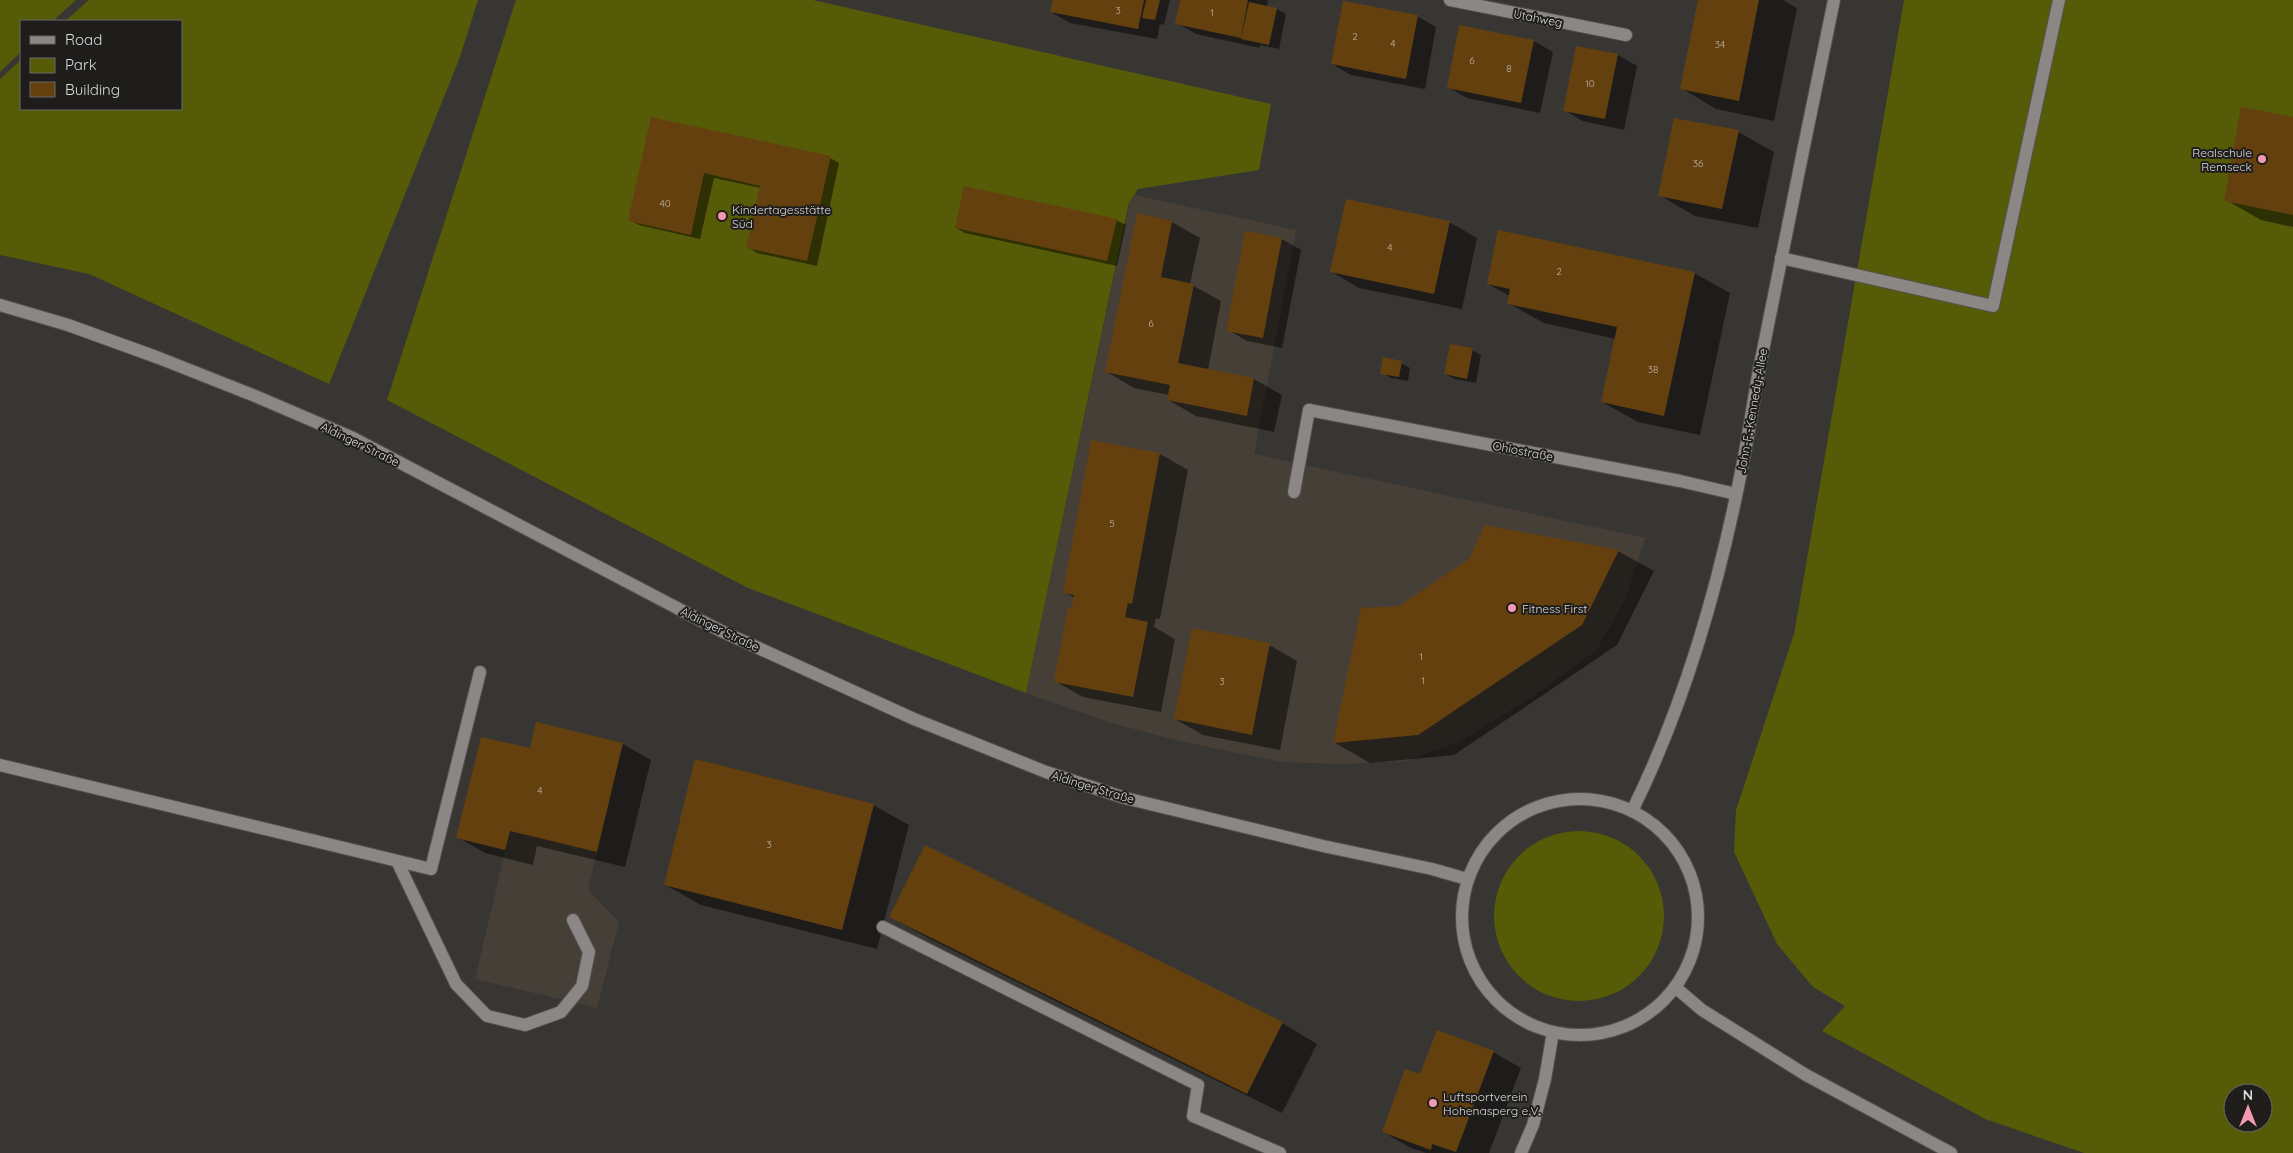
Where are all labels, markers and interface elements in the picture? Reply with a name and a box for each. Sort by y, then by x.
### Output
house number: 3 [1115,4,1121,17]
house number: 1 [1210,6,1214,19]
street label: Utahweg [1512,6,1564,30]
legend [20,20,182,110]
text: Road [65,30,102,49]
house number: 2 [1352,30,1358,43]
house number: 4 [1390,37,1396,50]
house number: 34 [1715,38,1725,51]
house number: 6 [1469,54,1475,67]
text: Park [65,55,97,74]
house number: 8 [1506,62,1512,75]
house number: 10 [1585,77,1595,90]
text: Building [65,80,120,99]
place label: Realschule Remseck [2192,145,2252,174]
marker: Realschule Remseck [2256,153,2268,165]
house number: 36 [1693,157,1704,170]
house number: 40 [659,197,671,210]
place label: Kindertagesstätte Süd [732,202,831,231]
marker: Kindertagesstätte Süd [716,210,728,222]
house number: 4 [1387,241,1393,254]
house number: 2 [1556,265,1562,278]
house number: 6 [1148,317,1154,330]
street label: John-F.-Kennedy-Allee [1734,347,1770,475]
house number: 38 [1648,363,1658,376]
street label: Aldinger Straße [318,418,402,470]
street label: Ohiostraße [1491,438,1555,464]
house number: 5 [1109,517,1115,530]
place label: Fitness First [1522,601,1587,616]
marker: Fitness First [1506,602,1518,614]
street label: Aldinger Straße [678,603,762,655]
house number: 1 [1419,650,1423,663]
house number: 1 [1421,674,1425,687]
house number: 3 [1219,675,1225,688]
street label: Aldinger Straße [1050,767,1136,807]
house number: 4 [537,784,543,797]
house number: 3 [766,838,772,851]
north arrow [2223,1083,2273,1133]
text: N [2243,1086,2253,1104]
place label: Luftsportverein Hohenasperg e.V. [1443,1089,1541,1118]
marker: Luftsportverein Hohenasperg e.V. [1427,1097,1439,1109]

